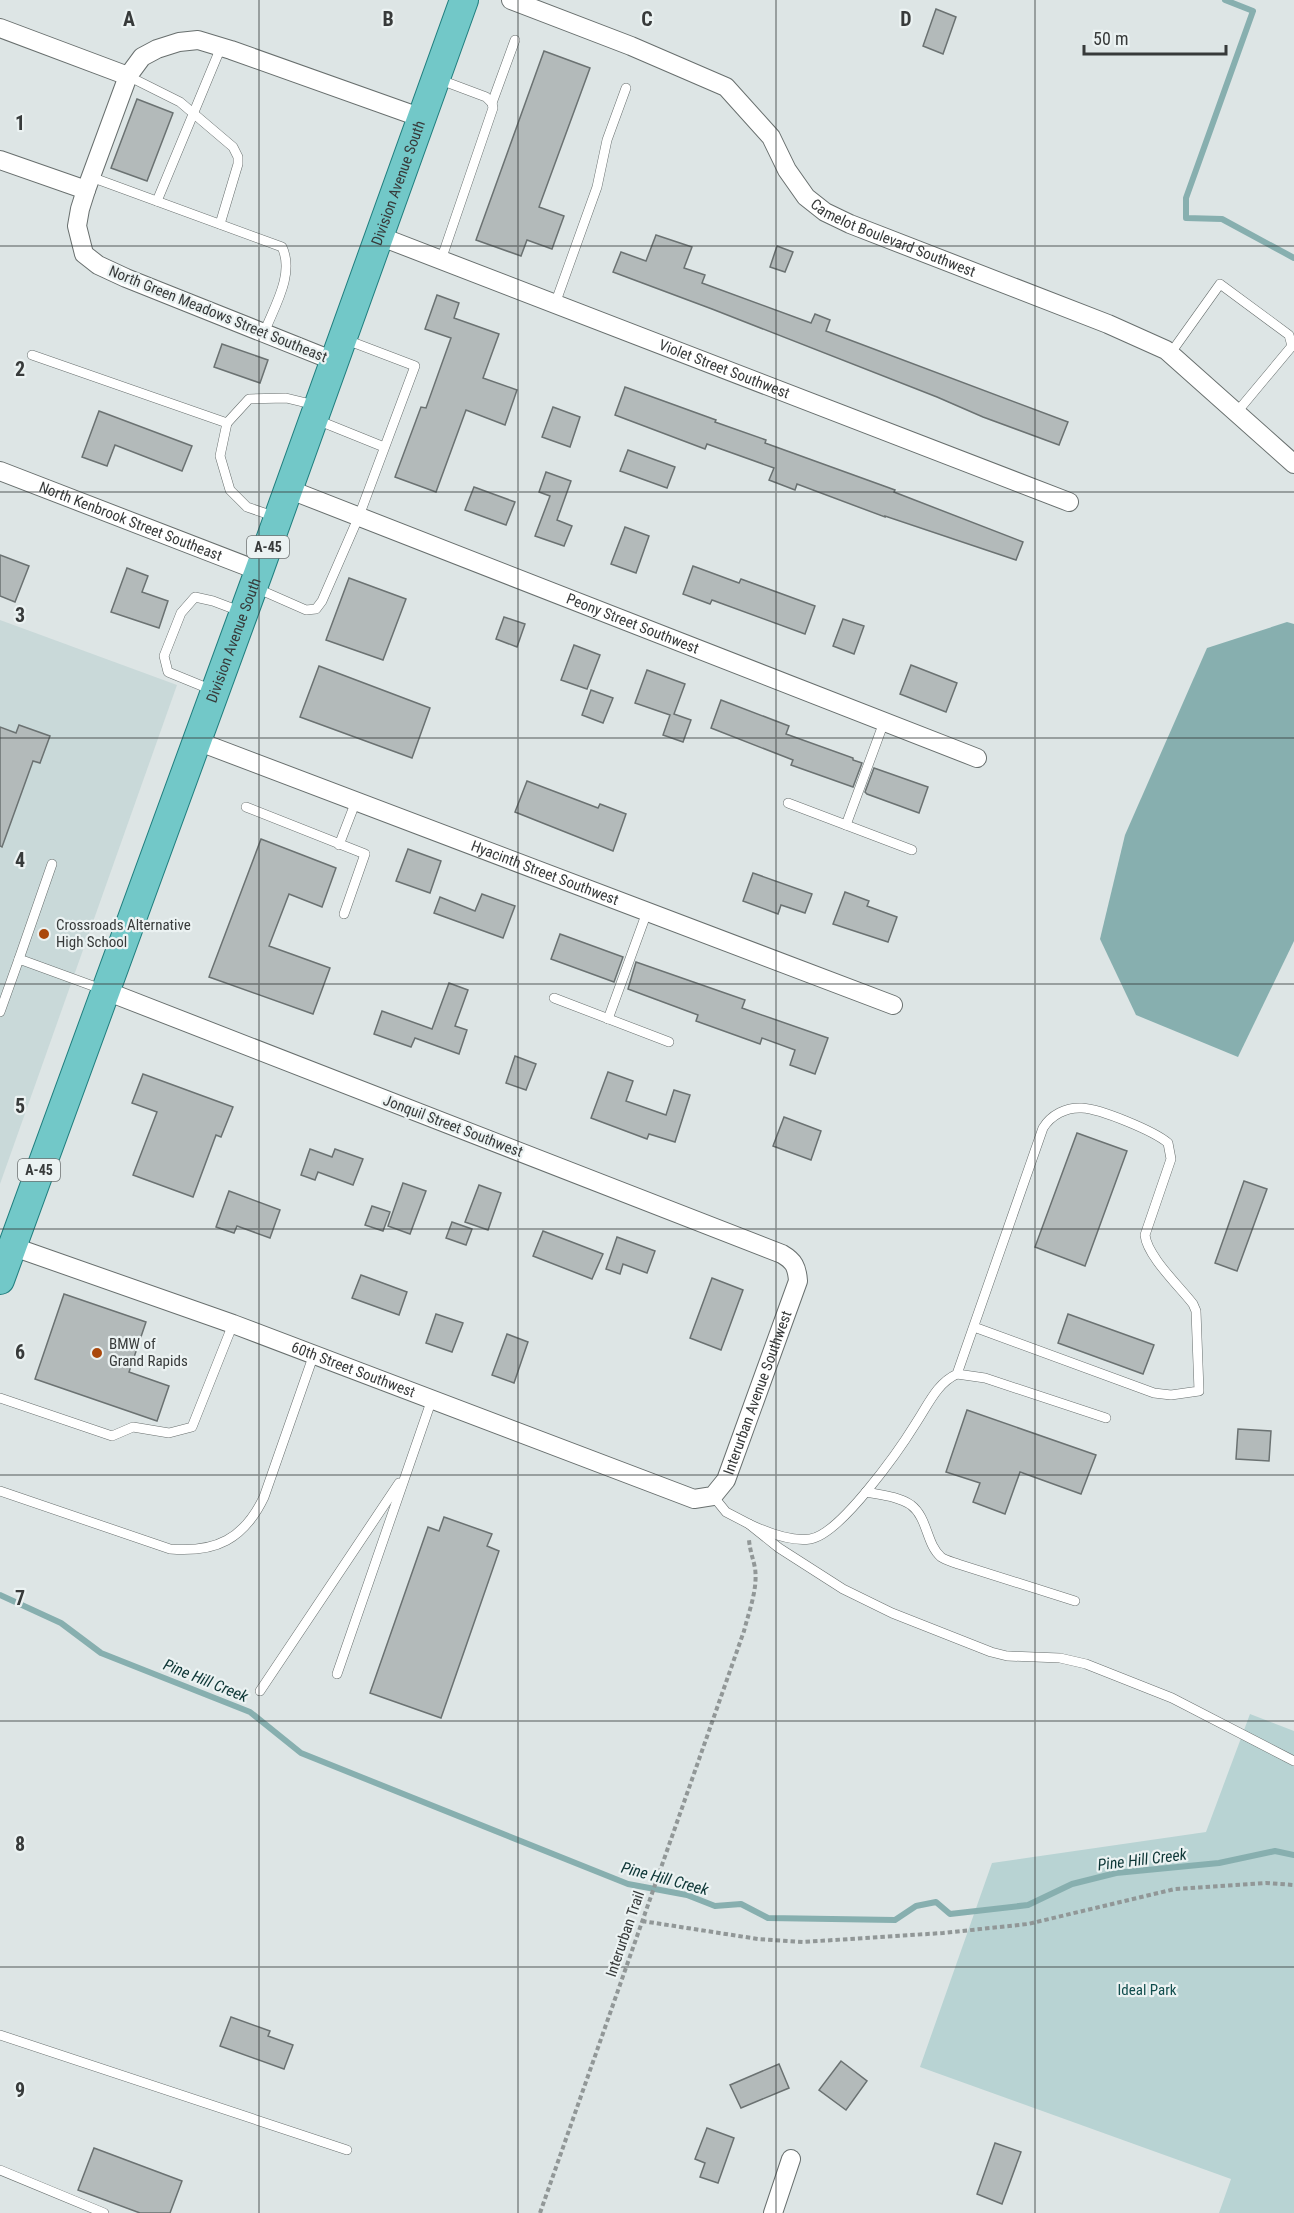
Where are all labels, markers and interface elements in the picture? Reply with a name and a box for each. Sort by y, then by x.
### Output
text: A [123,7,135,31]
text: B [382,7,394,31]
text: C [641,7,653,31]
text: D [900,7,912,31]
scale bar [1084,18,1226,56]
text: 50 m [1093,28,1128,49]
text: 1 [15,111,25,135]
street label: Division Avenue South [368,118,429,248]
street label: Camelot Boulevard Southwest [807,195,978,281]
street label: North Green Meadows Street Southeast [106,262,330,366]
street label: Violet Street Southwest [656,336,792,402]
text: 2 [15,357,25,381]
street label: North Kenbrook Street Southeast [37,478,225,565]
road number: A-45 [247,536,289,558]
street label: Division Avenue South [203,576,265,705]
street label: Peony Street Southwest [564,590,701,658]
text: 3 [15,603,25,627]
street label: Hyacinth Street Southwest [468,837,621,909]
text: 4 [15,848,25,872]
place label: Crossroads Alternative High School [56,916,191,951]
marker: Crossroads Alternative High School [37,927,51,941]
street label: Jonquil Street Southwest [381,1091,525,1161]
text: 5 [15,1094,25,1118]
road number: A-45 [18,1159,60,1181]
street label: Interurban Avenue Southwest [720,1308,795,1477]
place label: BMW of Grand Rapids [109,1335,188,1370]
street label: 60th Street Southwest [289,1338,418,1401]
text: 6 [15,1340,25,1364]
marker: BMW of Grand Rapids [90,1346,104,1360]
text: 7 [15,1586,25,1610]
water label: Pine Hill Creek [161,1655,252,1706]
text: 8 [15,1832,25,1856]
water label: Pine Hill Creek [1097,1844,1189,1874]
water label: Pine Hill Creek [619,1858,712,1899]
street label: Interurban Trail [602,1889,648,1979]
park label: Ideal Park [1117,1981,1177,1999]
text: 9 [15,2078,25,2102]

